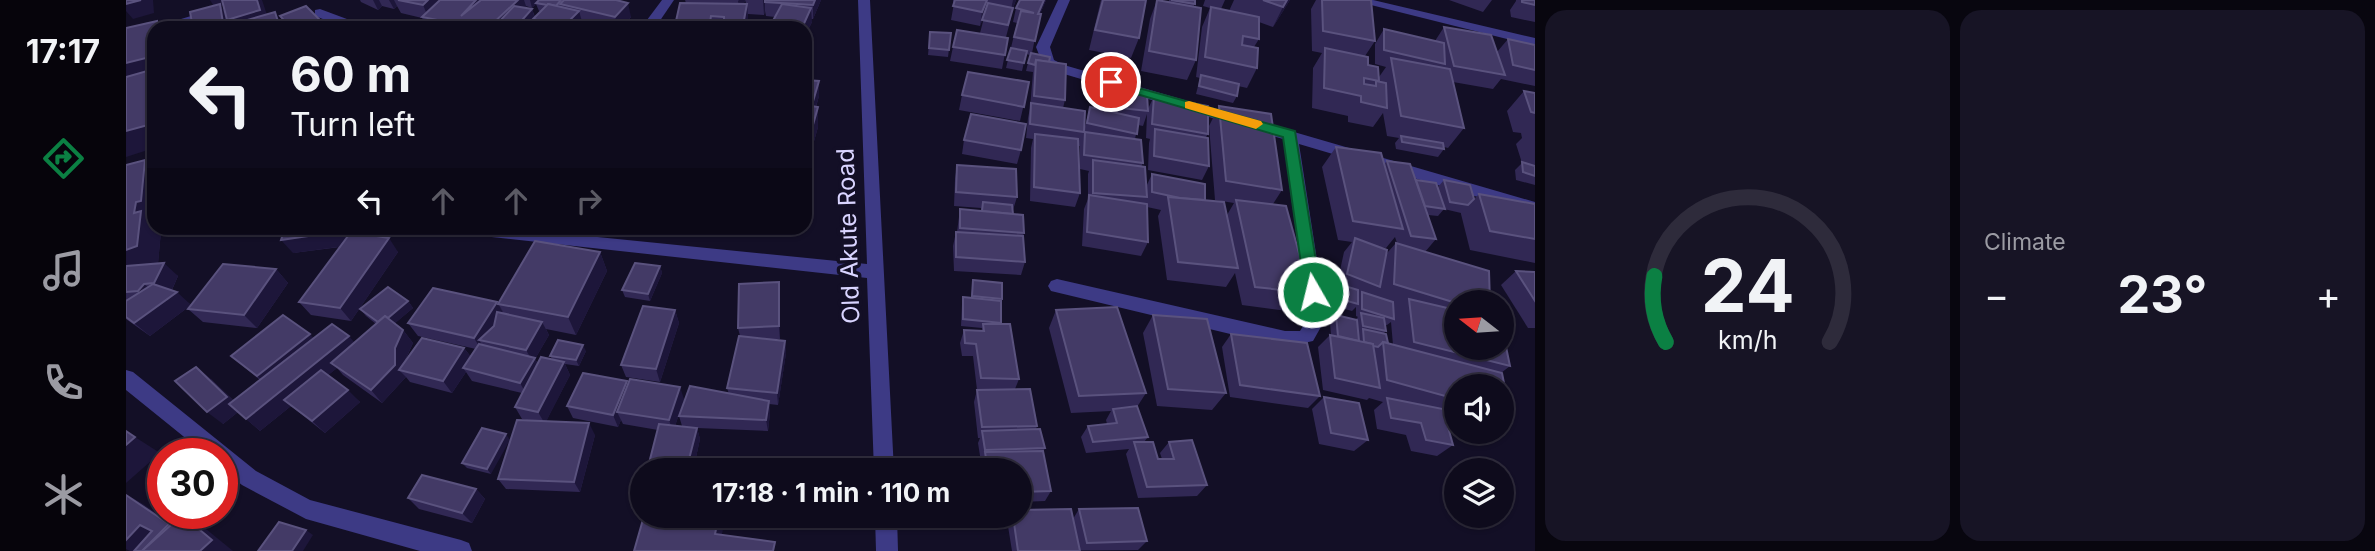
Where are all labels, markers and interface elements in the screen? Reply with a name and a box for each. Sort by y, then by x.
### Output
text: 17:17 [26,32,100,71]
text: 60 m [290,45,411,104]
icon: left [175,49,266,140]
pin [1081,52,1141,112]
icon: arrive [1092,63,1130,101]
text: Turn left [290,105,415,144]
icon: directions [39,134,88,183]
street label: Old Akute Road [830,148,866,324]
icon: left [351,182,389,220]
icon: ahead [424,182,462,220]
icon: ahead [497,182,535,220]
icon: right [570,182,608,220]
text: Climate [1984,228,2066,256]
text: 24 [1701,241,1794,330]
icon: music [39,246,88,295]
position arrow [1276,255,1350,329]
text: 23° [2118,263,2207,326]
text: − [1984,272,2009,318]
text: + [2316,272,2341,318]
north arrow [1444,290,1514,360]
map controls [1444,290,1514,528]
text: km/h [1718,324,1777,354]
icon: phone [39,358,88,407]
button: sound [1444,374,1514,444]
speed limit sign: 30 [147,438,238,529]
button: layers [1444,458,1514,528]
icon: climate [39,470,88,519]
text: 17:18 · 1 min · 110 m [712,477,950,508]

